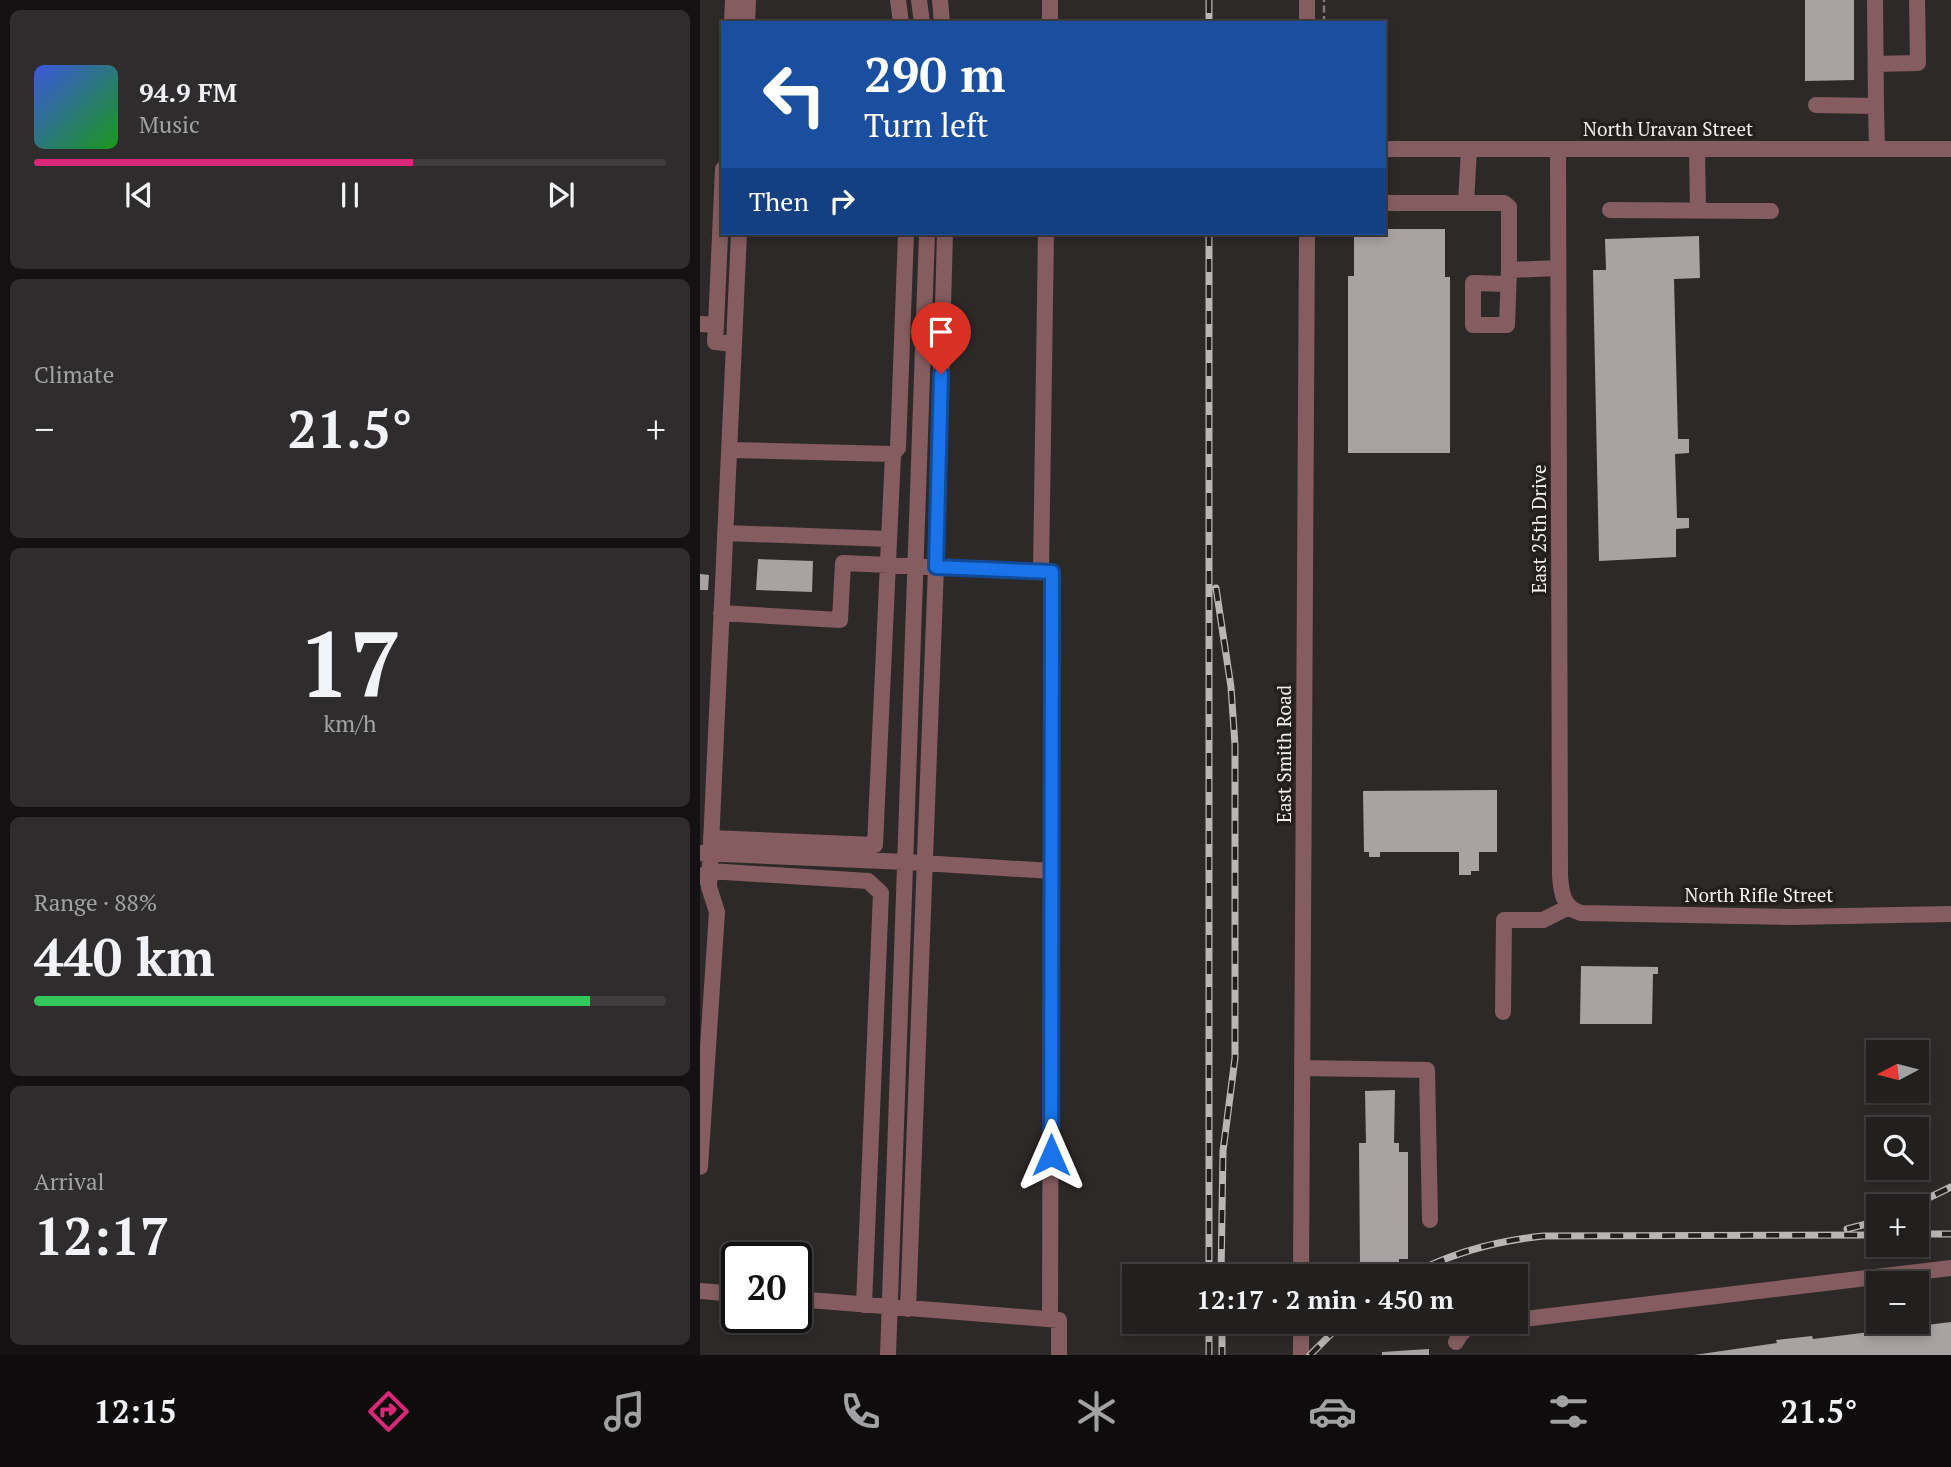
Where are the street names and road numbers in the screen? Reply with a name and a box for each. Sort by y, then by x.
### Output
street label: North Uravan Street [1583,116,1753,141]
street label: East 25th Drive [1526,465,1551,593]
street label: East Smith Road [1271,685,1296,823]
street label: North Rifle Street [1685,882,1833,907]

